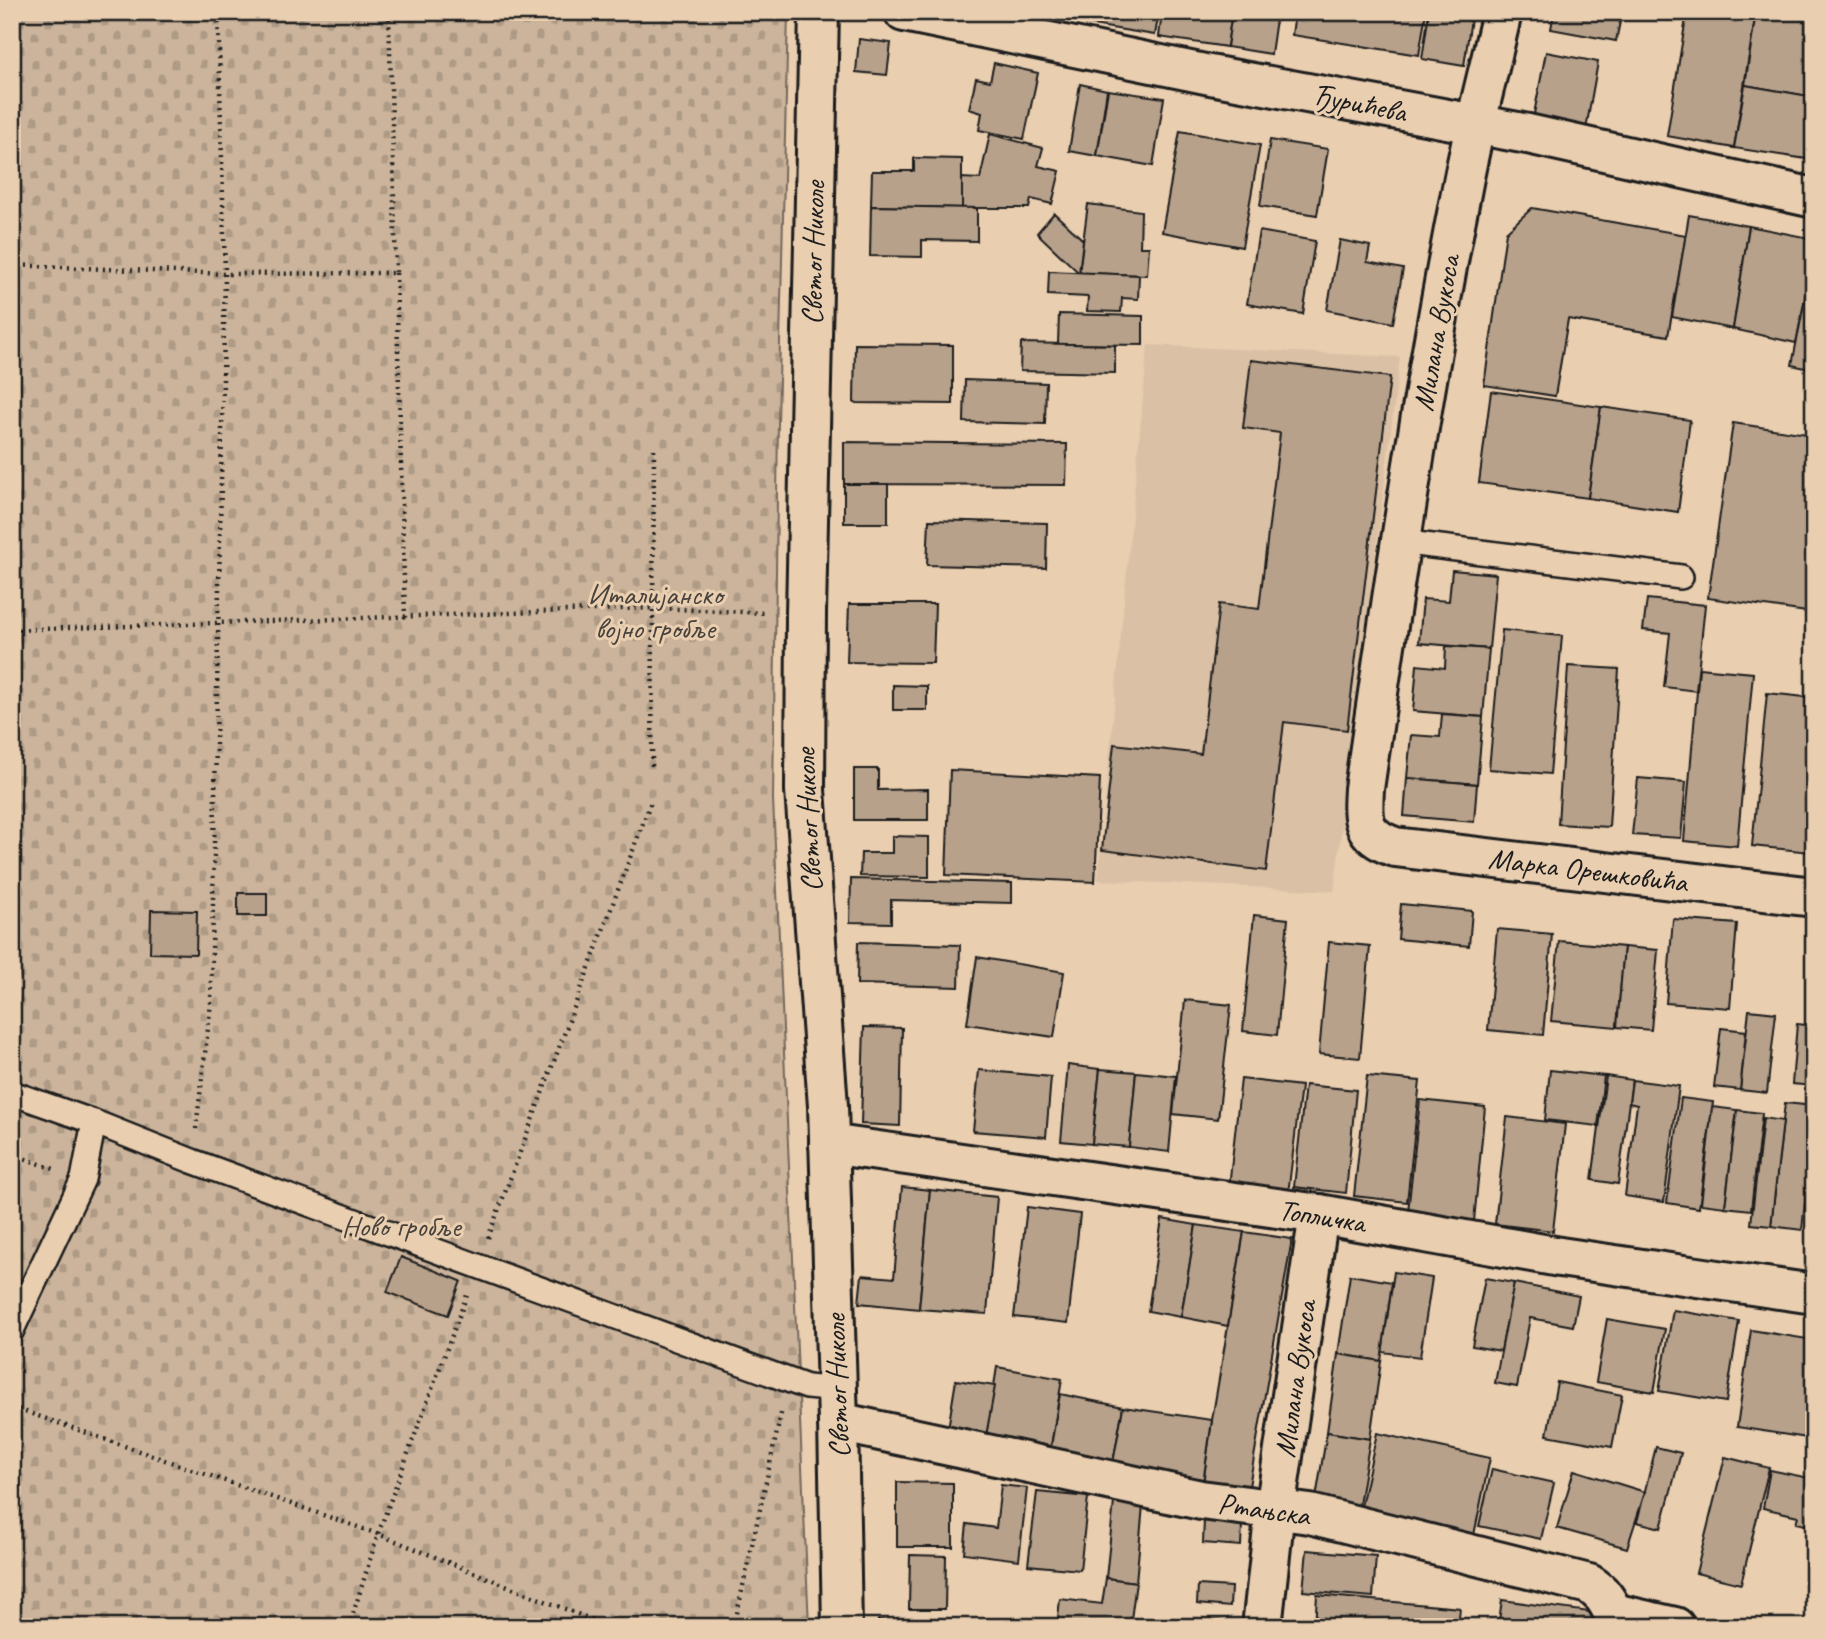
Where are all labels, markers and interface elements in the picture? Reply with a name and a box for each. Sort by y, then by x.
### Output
street label: Ђурићева [1308,75,1412,131]
street label: Светог Николе [793,179,833,325]
street label: Милана Вукоса [1404,249,1469,414]
park label: Италијанско војно гробље [588,575,726,647]
street label: Светог Николе [785,745,831,893]
street label: Марка Орешковића [1486,839,1691,901]
street label: Топличка [1276,1190,1371,1242]
park label: Ново гробље [342,1207,463,1245]
street label: Милана Вукоса [1265,1296,1325,1460]
street label: Светог Николе [815,1311,858,1458]
street label: Ртањска [1216,1484,1314,1534]

